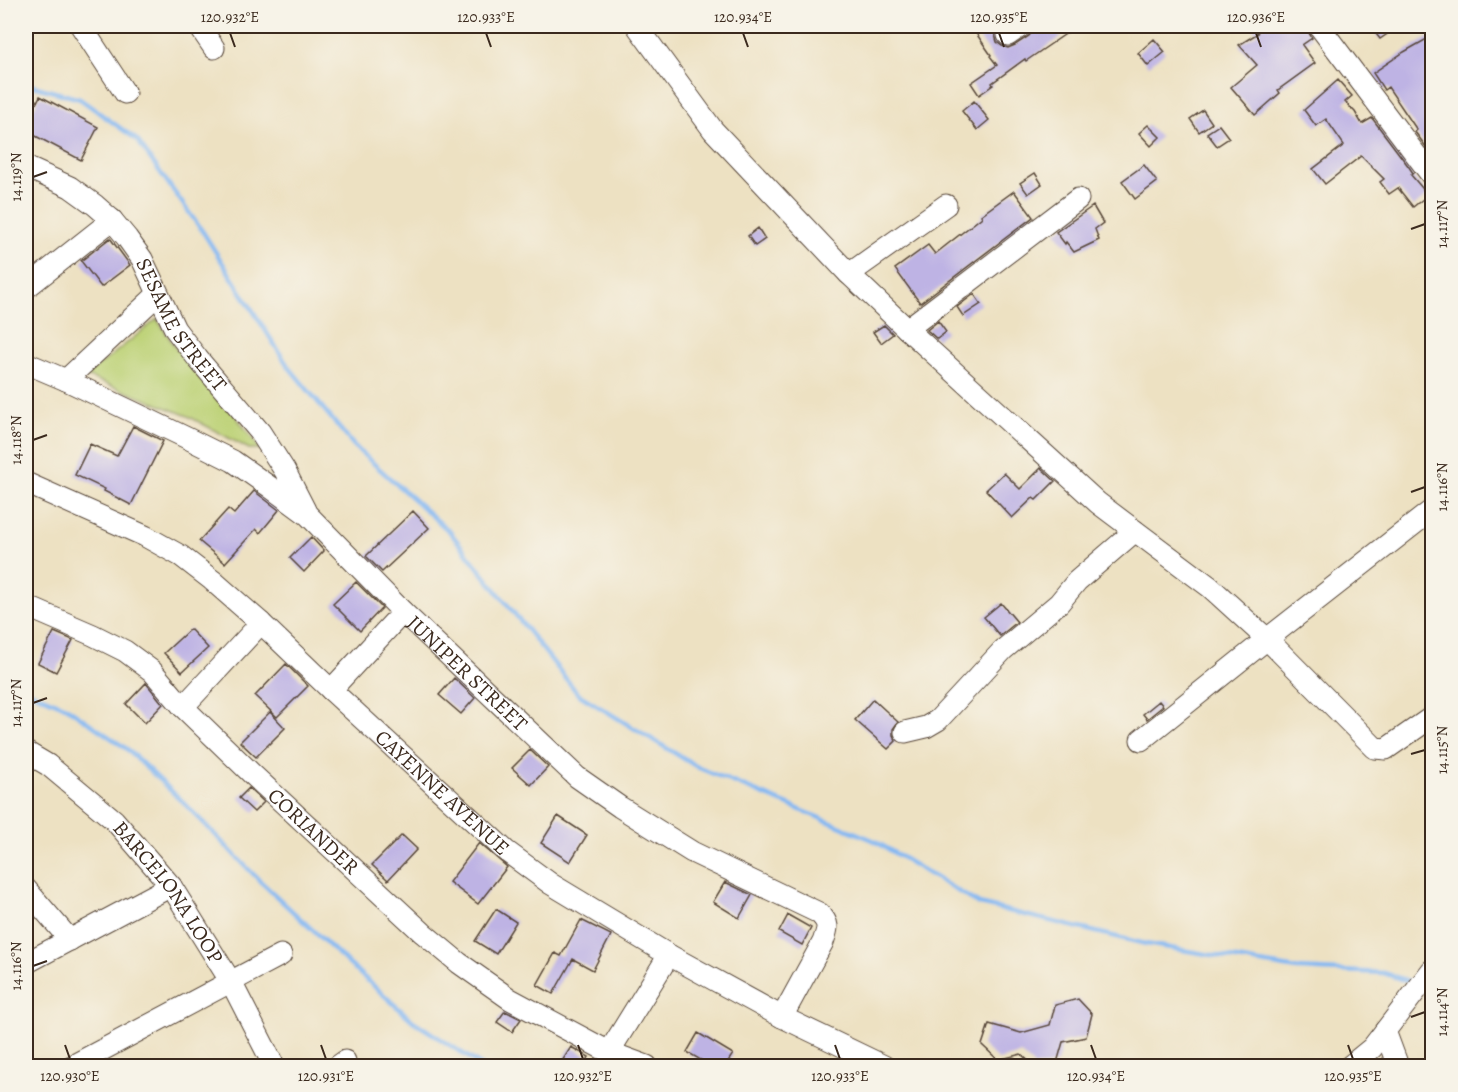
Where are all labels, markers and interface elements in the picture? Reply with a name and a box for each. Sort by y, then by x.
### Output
text: 120.932°E [201,7,259,27]
text: 120.933°E [457,7,515,27]
text: 120.934°E [714,7,772,27]
text: 120.935°E [970,7,1028,27]
text: 120.936°E [1227,7,1285,27]
text: 14.119°N [6,152,26,201]
text: 14.117°N [1432,200,1452,248]
street label: SESAME STREET [130,253,234,398]
text: 14.118°N [6,415,26,465]
text: 14.116°N [1432,462,1452,512]
street label: JUNIPER STREET [401,609,534,737]
text: 14.117°N [6,679,26,727]
street label: CAYENNE AVENUE [369,723,516,861]
text: 14.115°N [1432,726,1452,774]
street label: CORIANDER [262,782,365,881]
street label: BARCELONA LOOP [107,815,230,969]
text: 14.116°N [6,941,26,991]
text: 14.114°N [1432,987,1452,1036]
text: 120.930°E [40,1066,100,1086]
text: 120.931°E [298,1066,354,1086]
text: 120.932°E [554,1066,612,1086]
text: 120.933°E [811,1066,869,1086]
text: 120.934°E [1067,1066,1125,1086]
text: 120.935°E [1324,1066,1382,1086]

